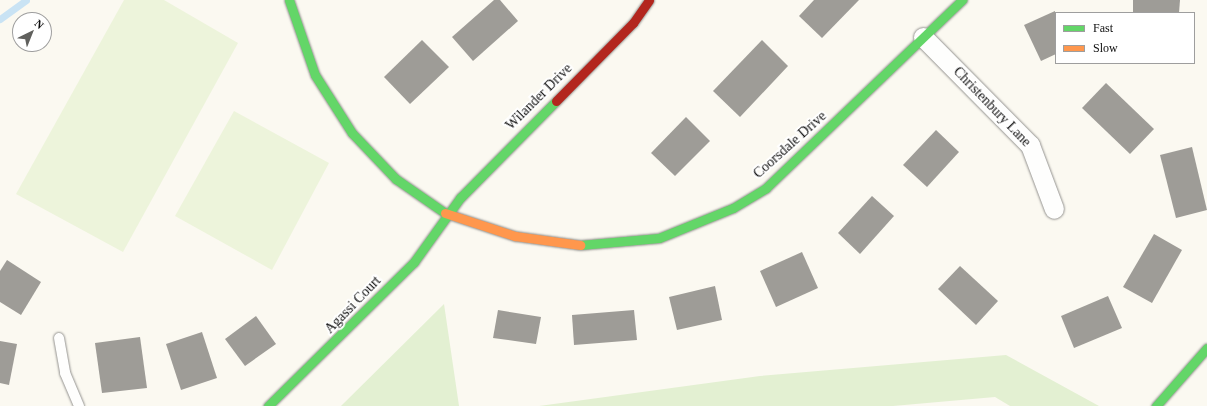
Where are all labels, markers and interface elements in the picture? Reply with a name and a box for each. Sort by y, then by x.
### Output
north arrow [12,12,52,52]
legend [1055,12,1195,64]
text: N [32,17,46,31]
text: Fast [1093,21,1113,35]
text: Slow [1093,41,1118,55]
street label: Wilander Drive [502,60,576,134]
street label: Christenbury Lane [950,64,1034,150]
street label: Coorsdale Drive [750,108,830,182]
street label: Agassi Court [321,273,385,337]

